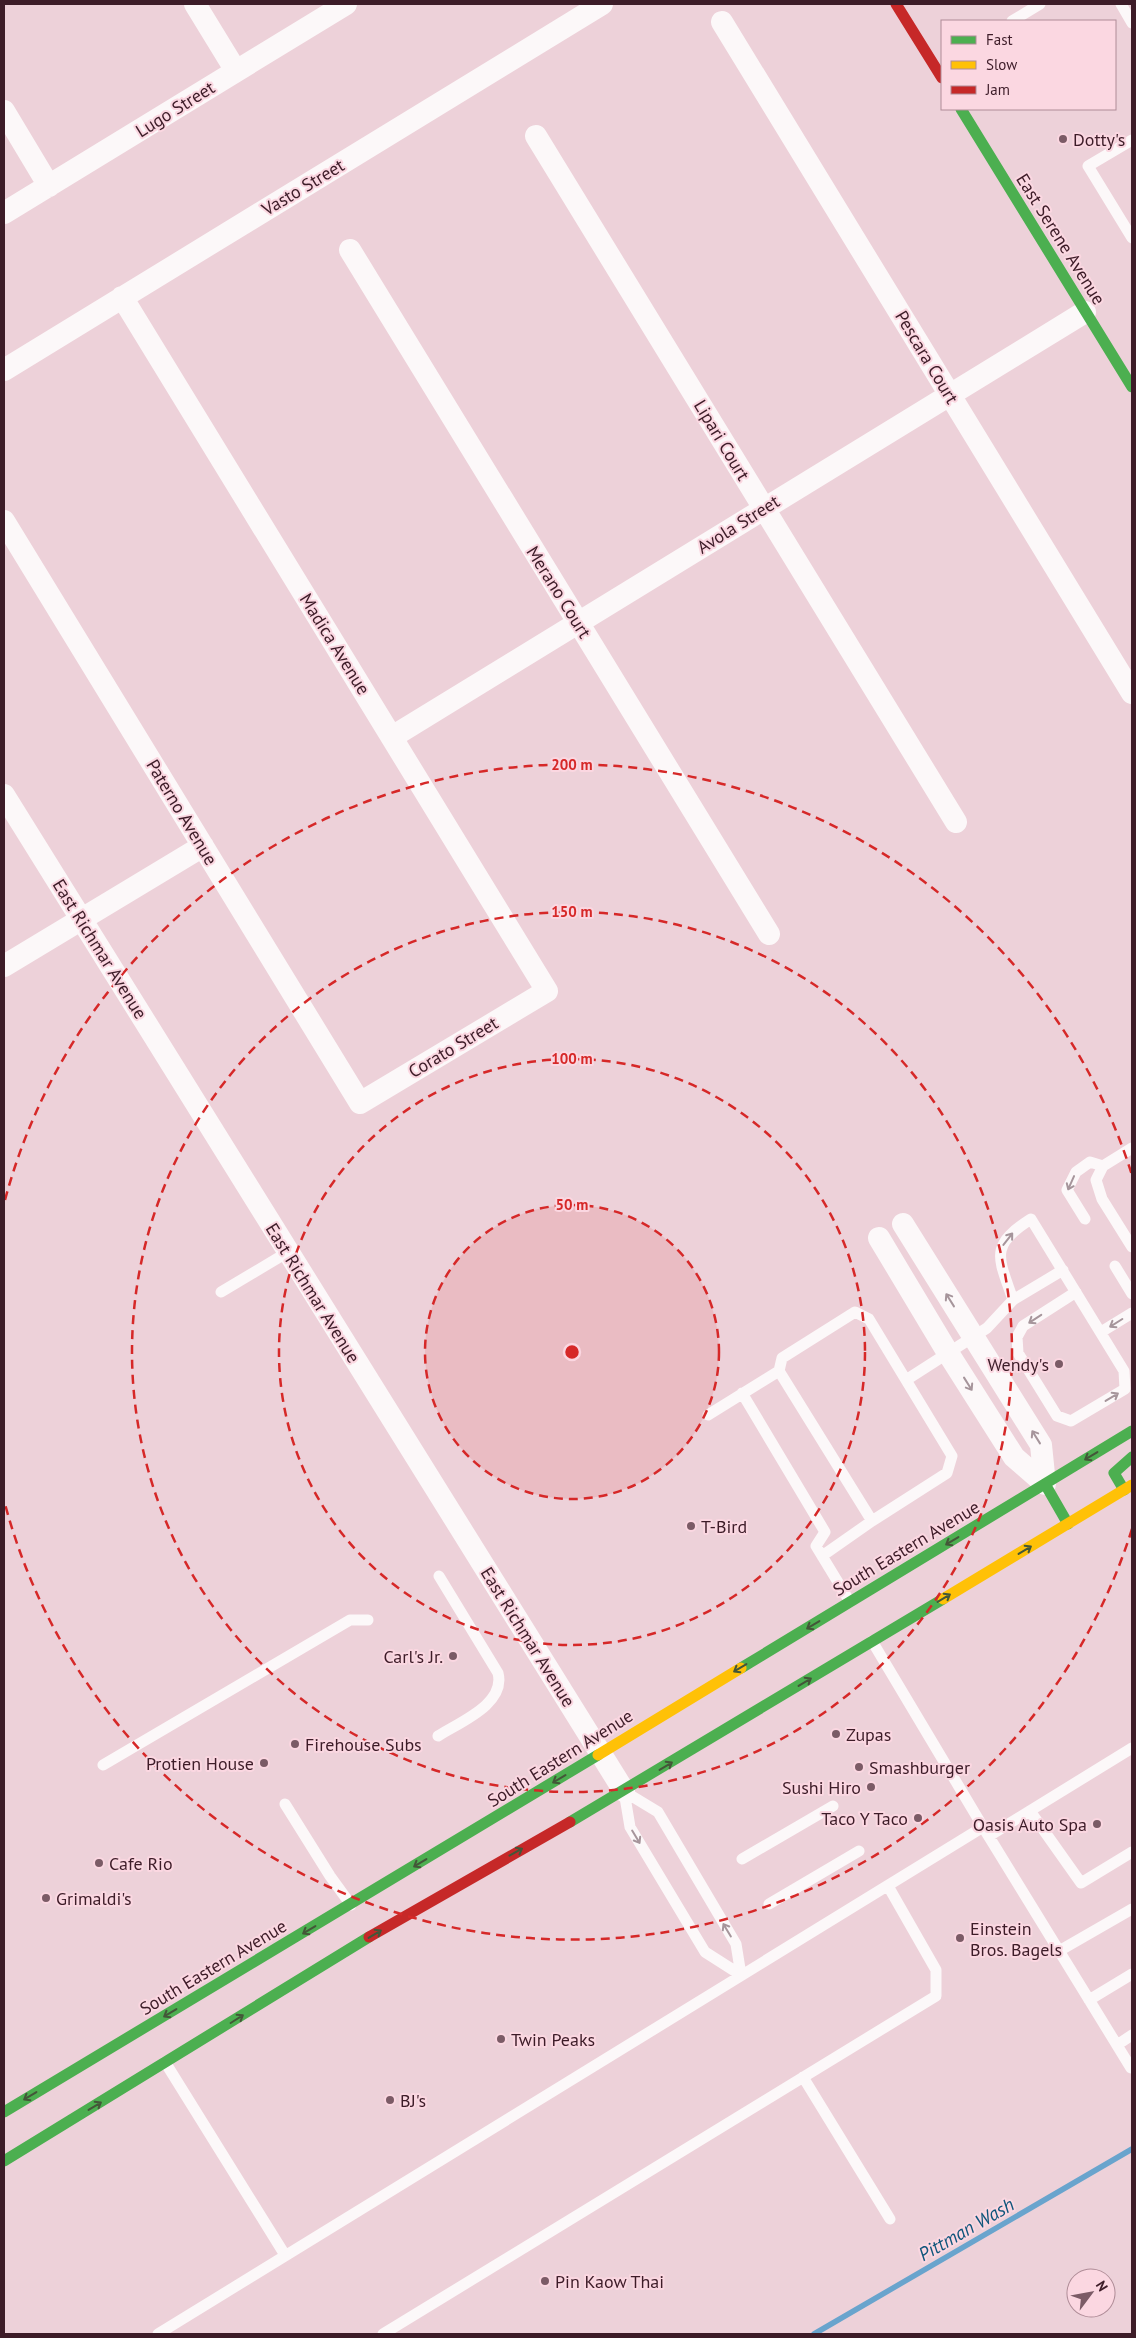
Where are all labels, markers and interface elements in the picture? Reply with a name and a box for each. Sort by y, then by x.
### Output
legend [941,20,1116,110]
text: Fast [986,30,1013,49]
text: Slow [986,55,1017,74]
street label: Lugo Street [131,76,219,142]
text: Jam [985,80,1010,99]
place label: Dotty's [1073,128,1125,151]
marker: Dotty's [1057,133,1069,145]
street label: Vasto Street [257,153,348,221]
street label: East Serene Avenue [1011,169,1111,309]
street label: Pescara Court [890,306,964,408]
street label: Lipari Court [689,395,755,485]
street label: Avola Street [692,490,784,558]
street label: Merano Court [522,542,596,642]
street label: Madica Avenue [295,589,375,699]
street label: Paterno Avenue [141,755,223,869]
text: 200 m [551,755,593,774]
street label: East Richmar Avenue [48,875,152,1023]
text: 150 m [551,902,593,921]
street label: Corato Street [404,1011,502,1083]
text: 100 m [551,1049,593,1068]
one-way arrow [1065,1175,1075,1190]
text: 50 m [556,1195,588,1214]
street label: East Richmar Avenue [261,1219,365,1367]
one-way arrow [1002,1232,1013,1245]
one-way arrow [944,1293,954,1307]
one-way arrow [1029,1314,1043,1324]
one-way arrow [1110,1318,1124,1328]
centre of rings [563,1343,581,1361]
place label: Wendy's [987,1353,1049,1376]
marker: Wendy's [1053,1358,1065,1370]
one-way arrow [963,1377,973,1391]
one-way arrow [1105,1391,1119,1401]
one-way arrow [1031,1431,1041,1445]
one-way arrow [1084,1452,1098,1462]
street label: South Eastern Avenue [828,1495,984,1601]
place label: T-Bird [701,1515,747,1538]
marker: T-Bird [685,1520,697,1532]
one-way arrow [945,1536,959,1546]
one-way arrow [1017,1544,1031,1554]
street label: East Richmar Avenue [476,1563,580,1711]
one-way arrow [937,1593,951,1603]
one-way arrow [806,1620,820,1630]
place label: Carl's Jr. [383,1645,443,1668]
marker: Carl's Jr. [447,1650,459,1662]
one-way arrow [734,1664,748,1674]
one-way arrow [797,1676,811,1686]
street label: South Eastern Avenue [483,1704,637,1812]
place label: Zupas [846,1723,891,1746]
marker: Zupas [830,1728,842,1740]
place label: Firehouse Subs [305,1733,422,1756]
marker: Firehouse Subs [289,1738,301,1750]
place label: Protien House [146,1752,254,1775]
place label: Smashburger [869,1756,970,1779]
marker: Protien House [258,1757,270,1769]
one-way arrow [658,1760,672,1770]
marker: Smashburger [853,1761,865,1773]
one-way arrow [552,1774,566,1784]
place label: Sushi Hiro [782,1776,861,1799]
marker: Sushi Hiro [865,1781,877,1793]
place label: Taco Y Taco [821,1807,908,1830]
marker: Taco Y Taco [912,1812,924,1824]
place label: Oasis Auto Spa [973,1813,1087,1836]
marker: Oasis Auto Spa [1091,1818,1103,1830]
one-way arrow [632,1830,642,1844]
one-way arrow [508,1847,522,1857]
place label: Cafe Rio [109,1852,173,1875]
marker: Cafe Rio [93,1857,105,1869]
one-way arrow [413,1858,427,1869]
place label: Grimaldi's [56,1887,132,1910]
marker: Grimaldi's [40,1892,52,1904]
street label: South Eastern Avenue [135,1914,291,2020]
place label: Einstein Bros. Bagels [970,1917,1062,1961]
one-way arrow [722,1923,732,1937]
one-way arrow [303,1925,317,1935]
one-way arrow [368,1928,382,1938]
marker: Einstein Bros. Bagels [954,1932,966,1944]
one-way arrow [163,2008,177,2018]
one-way arrow [229,2013,243,2023]
place label: Twin Peaks [511,2028,595,2051]
marker: Twin Peaks [495,2033,507,2045]
place label: BJ's [400,2089,426,2112]
one-way arrow [23,2091,38,2101]
marker: BJ's [384,2094,396,2106]
one-way arrow [87,2100,101,2110]
water label: Pittman Wash [914,2192,1018,2266]
north arrow [1066,2268,1116,2318]
place label: Pin Kaow Thai [555,2270,664,2293]
marker: Pin Kaow Thai [539,2275,551,2287]
text: N [1092,2277,1112,2295]

